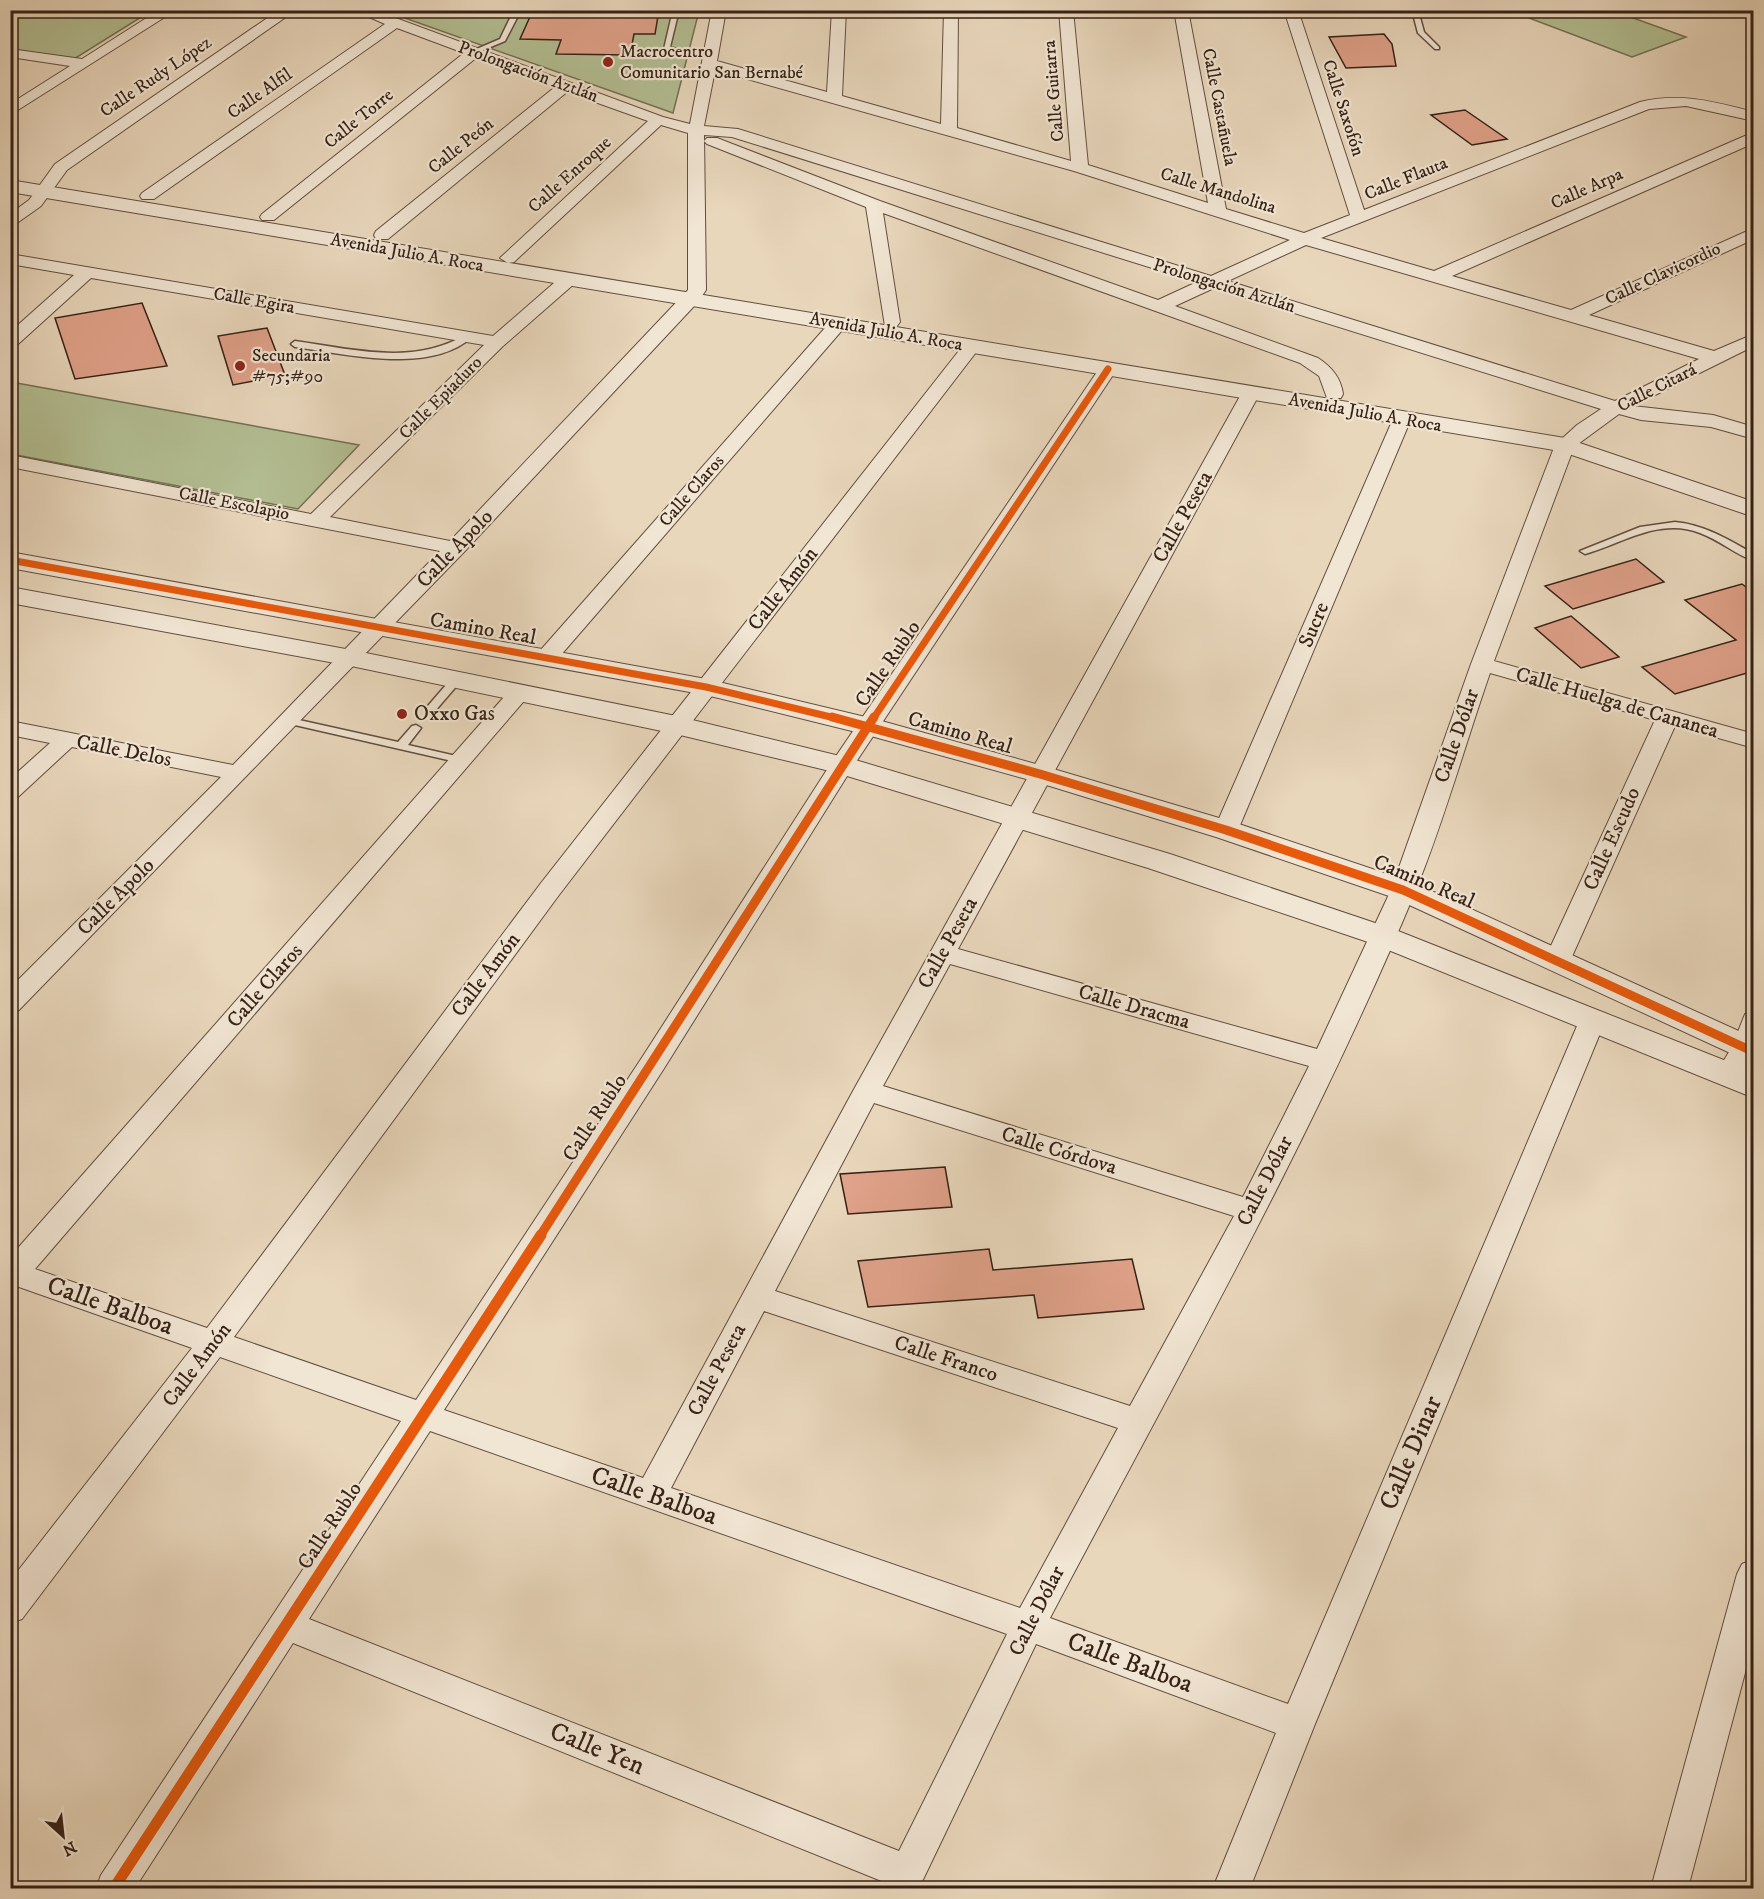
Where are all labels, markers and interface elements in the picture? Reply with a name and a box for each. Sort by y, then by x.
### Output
street label: Calle Rudy López [96,32,216,122]
street label: Prolongación Aztlán [455,36,602,108]
street label: Calle Guitarra [1039,39,1069,143]
place label: Macrocentro Comunitario San Bernabé [620,41,804,84]
street label: Calle Castañuela [1197,46,1241,168]
marker: Macrocentro Comunitario San Bernabé [601,55,615,69]
street label: Calle Saxofón [1317,57,1369,160]
street label: Calle Alfil [223,63,297,124]
street label: Calle Torre [320,84,398,154]
street label: Calle Peón [424,113,498,179]
street label: Calle Enroque [524,132,616,218]
street label: Calle Flauta [1361,152,1451,206]
street label: Calle Mandolina [1157,163,1279,219]
street label: Calle Arpa [1548,163,1627,215]
street label: Avenida Julio A. Roca [329,229,486,277]
street label: Calle Clavicordio [1602,238,1724,310]
street label: Prolongación Aztlán [1150,254,1298,318]
street label: Calle Egira [212,283,297,319]
street label: Avenida Julio A. Roca [808,308,965,356]
place label: Secundaria #75;#90 [252,345,331,388]
street label: Calle Epiaduro [395,352,487,444]
marker: Secundaria #75;#90 [233,359,247,373]
street label: Calle Citará [1614,359,1701,417]
street label: Avenida Julio A. Roca [1287,389,1444,437]
street label: Calle Claros [655,451,729,531]
street label: Calle Peseta [1147,467,1219,567]
street label: Calle Escolapio [177,482,291,526]
street label: Calle Apolo [411,504,499,594]
street label: Calle Amón [742,542,824,636]
street label: Sucre [1293,598,1335,652]
street label: Camino Real [428,607,539,651]
street label: Calle Rublo [850,616,926,712]
street label: Calle Huelga de Cananea [1513,662,1721,744]
street label: Calle Dólar [1429,686,1485,786]
place label: Oxxo Gas [414,701,495,727]
street label: Camino Real [905,706,1016,761]
marker: Oxxo Gas [395,707,409,721]
street label: Calle Delos [74,729,174,773]
street label: Calle Escudo [1578,783,1646,895]
street label: Camino Real [1369,849,1479,915]
street label: Calle Apolo [72,853,160,941]
street label: Calle Peseta [912,893,984,993]
street label: Calle Amón [446,928,526,1022]
street label: Calle Claros [221,939,309,1033]
street label: Calle Dracma [1075,979,1193,1035]
street label: Calle Rublo [557,1069,633,1167]
street label: Calle Córdova [998,1121,1120,1181]
street label: Calle Dólar [1231,1132,1299,1230]
street label: Calle Balboa [43,1269,177,1343]
street label: Calle Amón [157,1318,237,1412]
street label: Calle Peseta [682,1319,752,1421]
street label: Calle Franco [891,1330,1001,1388]
street label: Calle Dinar [1372,1391,1450,1515]
street label: Calle Balboa [587,1459,721,1533]
street label: Calle Rublo [292,1477,368,1575]
street label: Calle Dólar [1003,1562,1071,1660]
street label: Calle Balboa [1063,1625,1197,1701]
street label: Calle Yen [545,1715,650,1783]
north arrow [33,1806,93,1866]
text: N [59,1837,80,1860]

